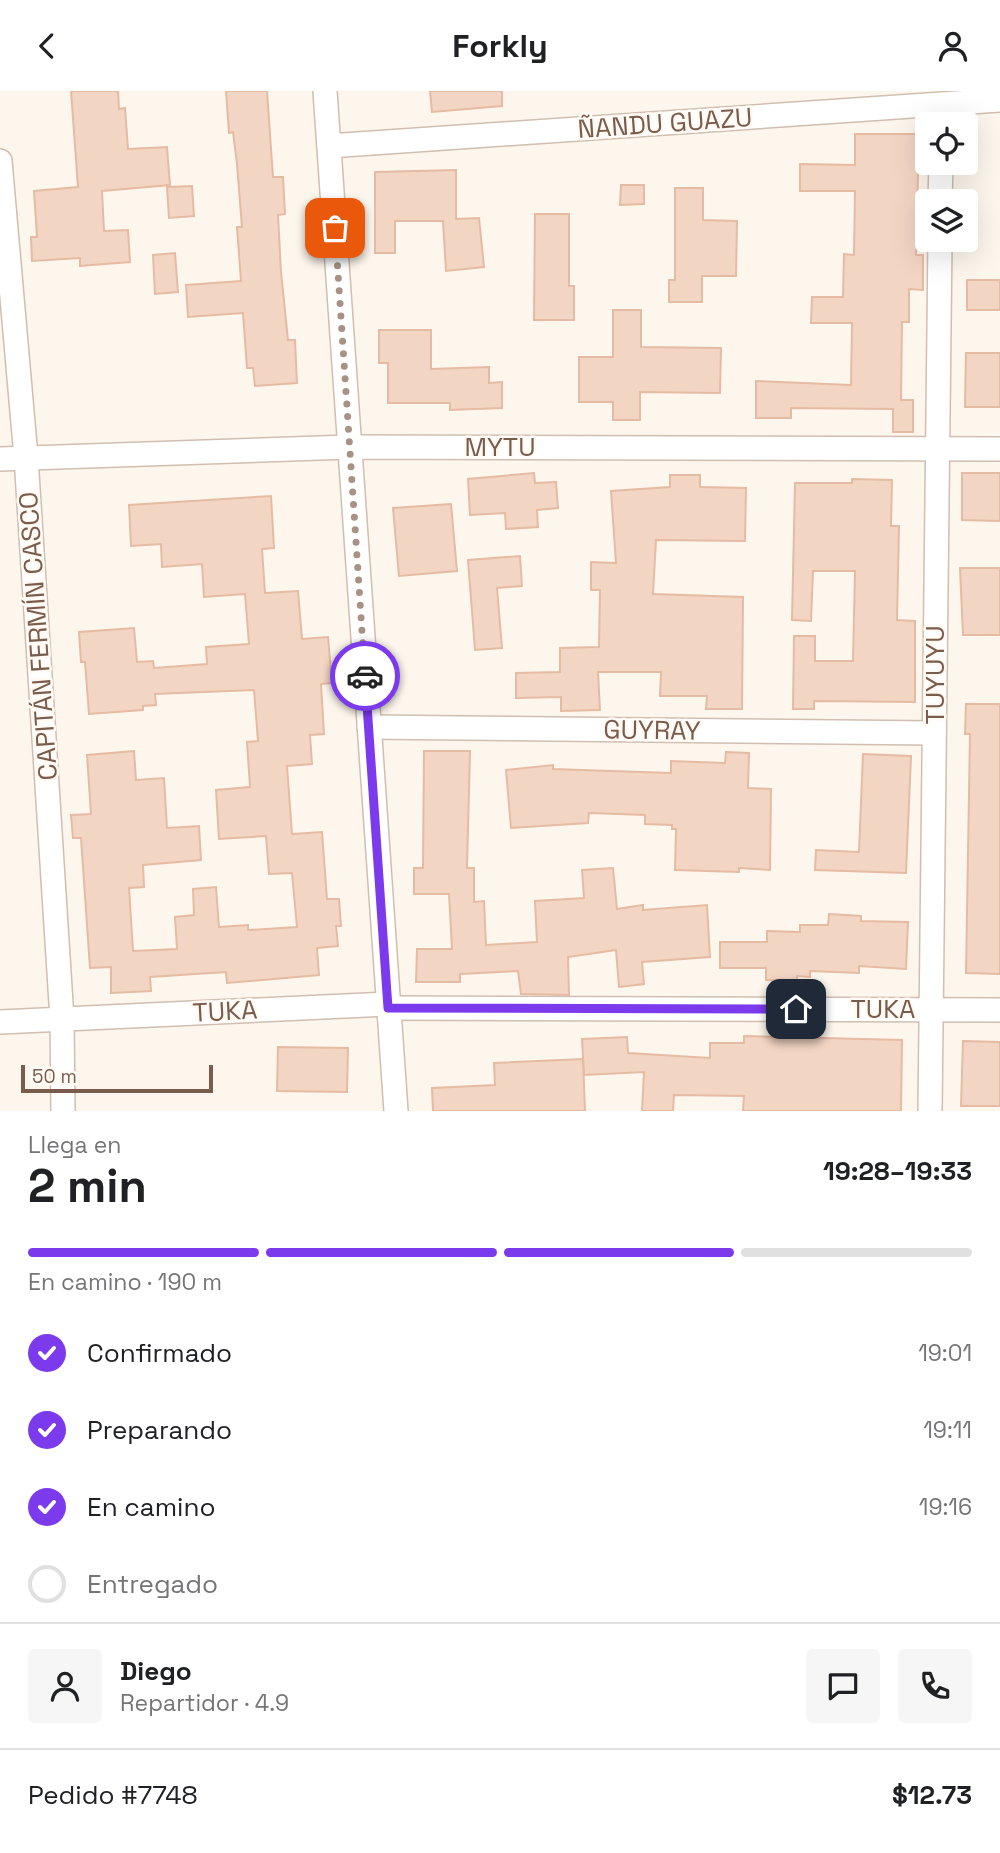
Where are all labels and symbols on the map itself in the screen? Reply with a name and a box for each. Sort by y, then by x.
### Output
street label: ÑANDU GUAZU [577,100,753,146]
pin [305,198,365,258]
street label: MYTU [465,430,535,464]
street label: CAPITÁN FERMÍN CASCO [11,491,65,781]
street label: TUYUYU [918,626,952,724]
courier [330,641,400,711]
street label: GUYRAY [603,712,701,748]
pin [766,979,826,1039]
street label: TUKA [192,992,258,1030]
street label: TUKA [851,992,915,1026]
scale bar [21,1062,214,1094]

